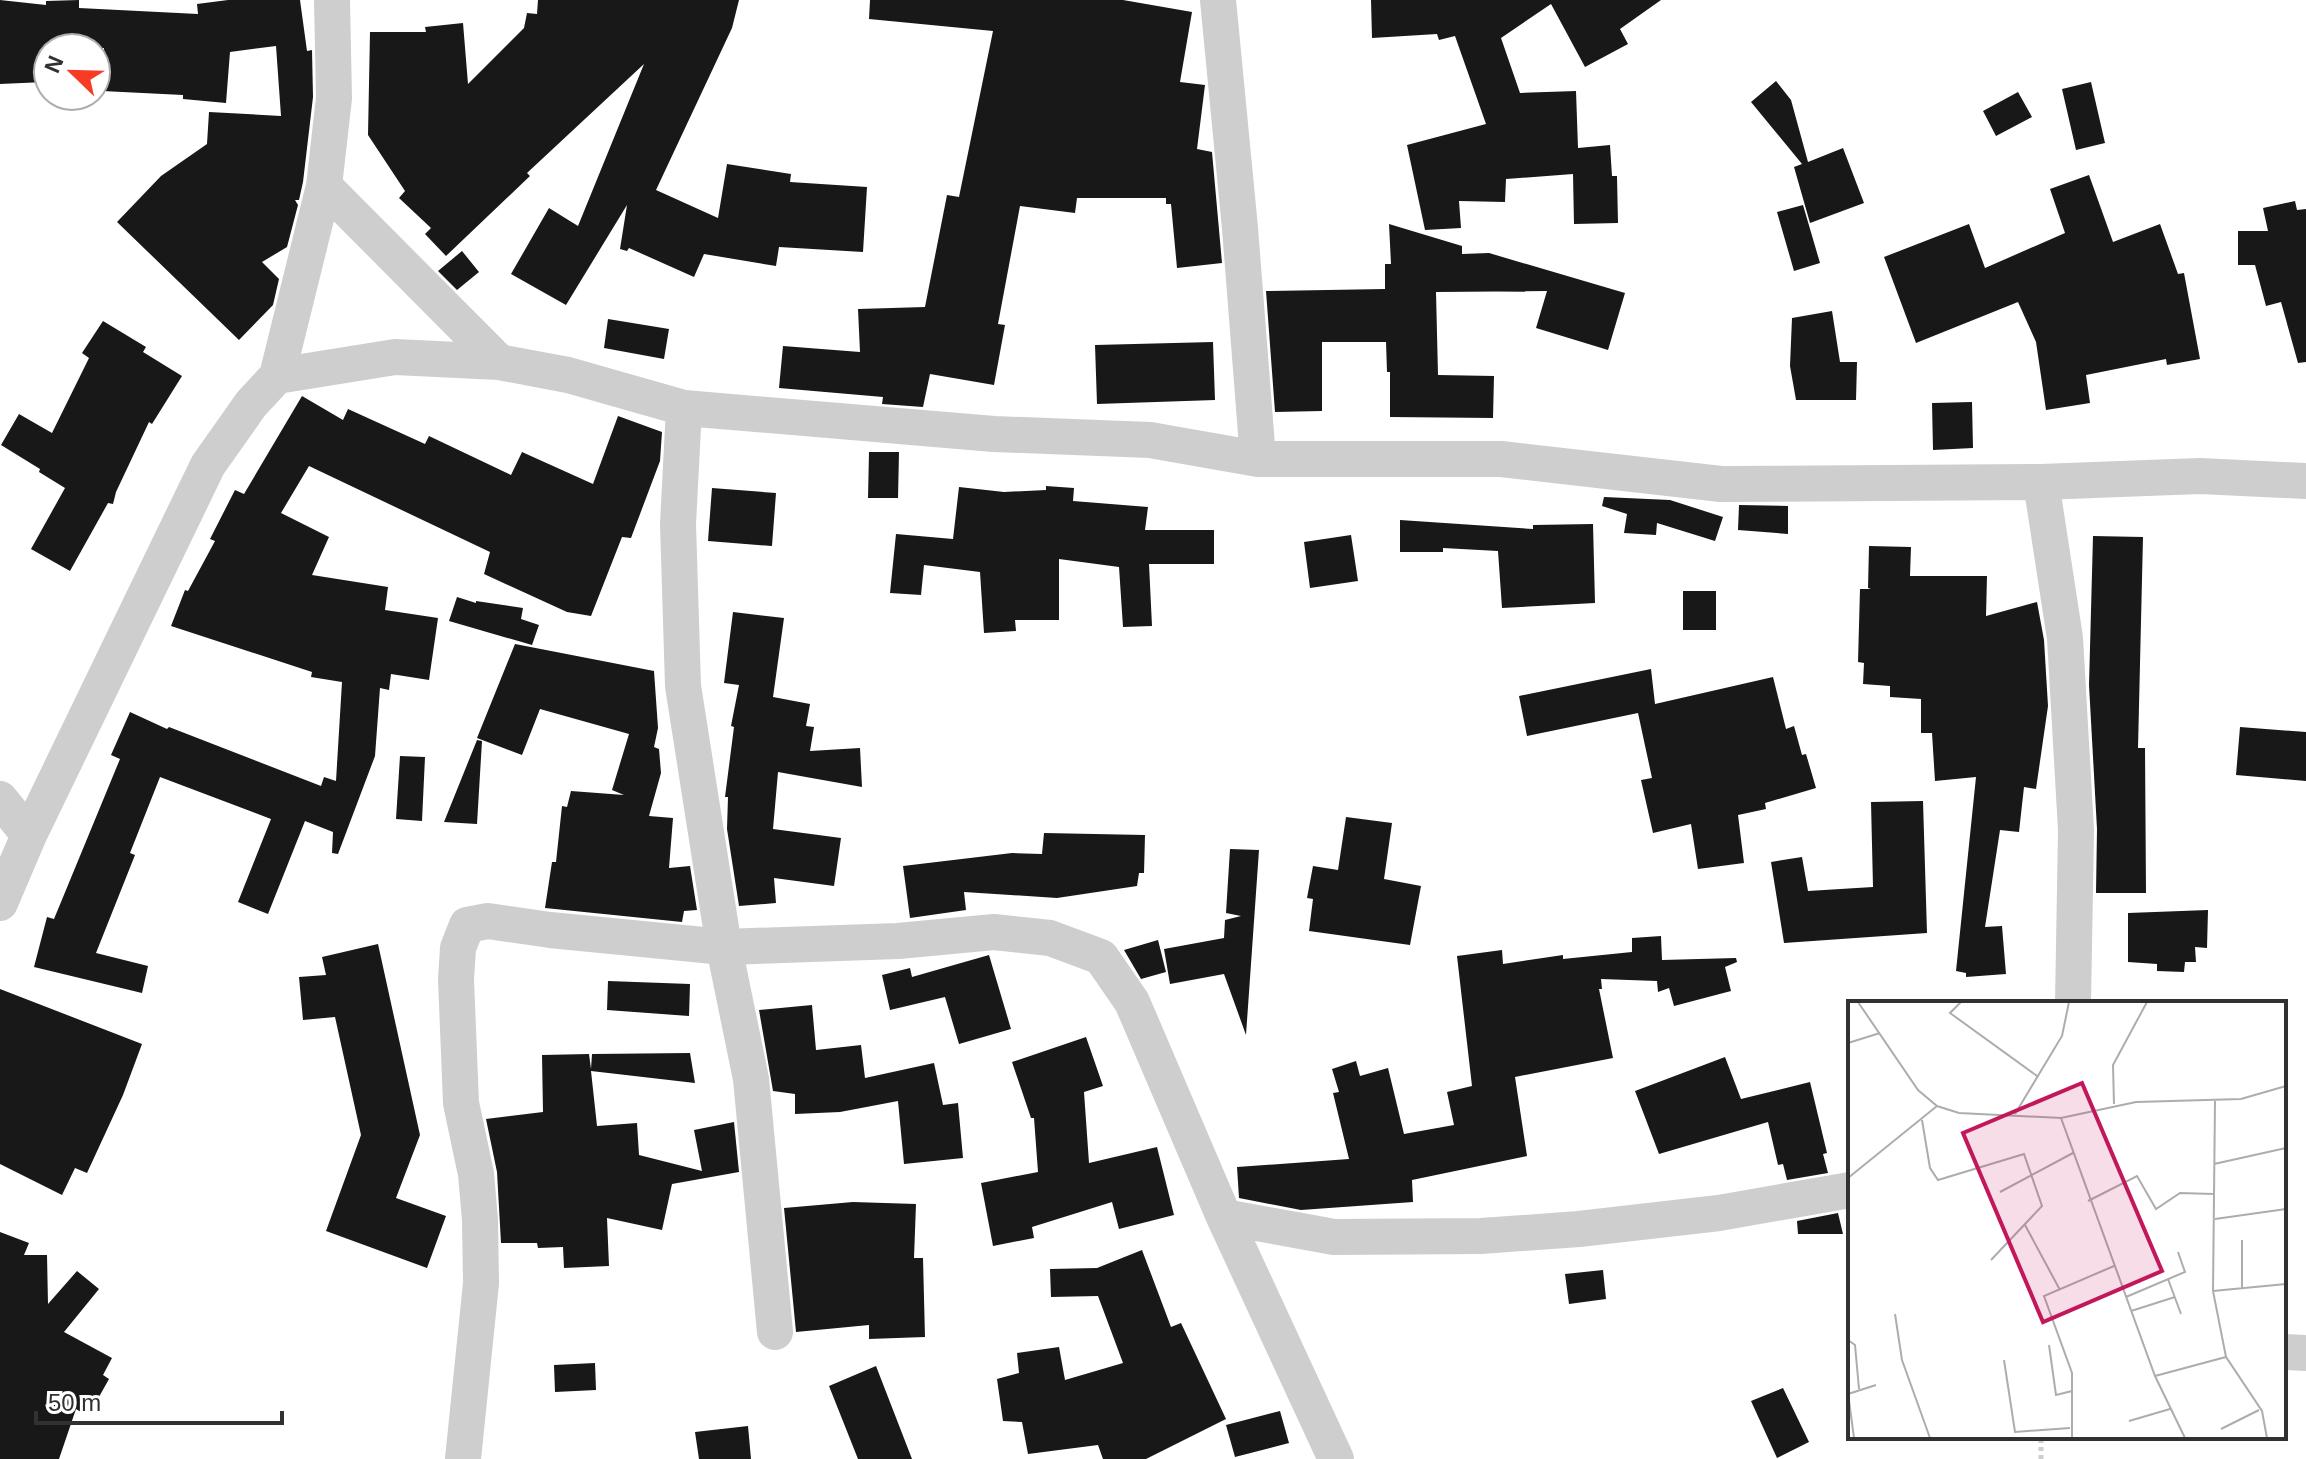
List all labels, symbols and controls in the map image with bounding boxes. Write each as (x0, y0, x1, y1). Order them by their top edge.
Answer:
north arrow (32, 32, 112, 112)
text: N (39, 52, 69, 77)
inset map (1848, 1001, 2286, 1439)
scale bar (36, 1375, 282, 1425)
text: 50 m (48, 1389, 101, 1416)

